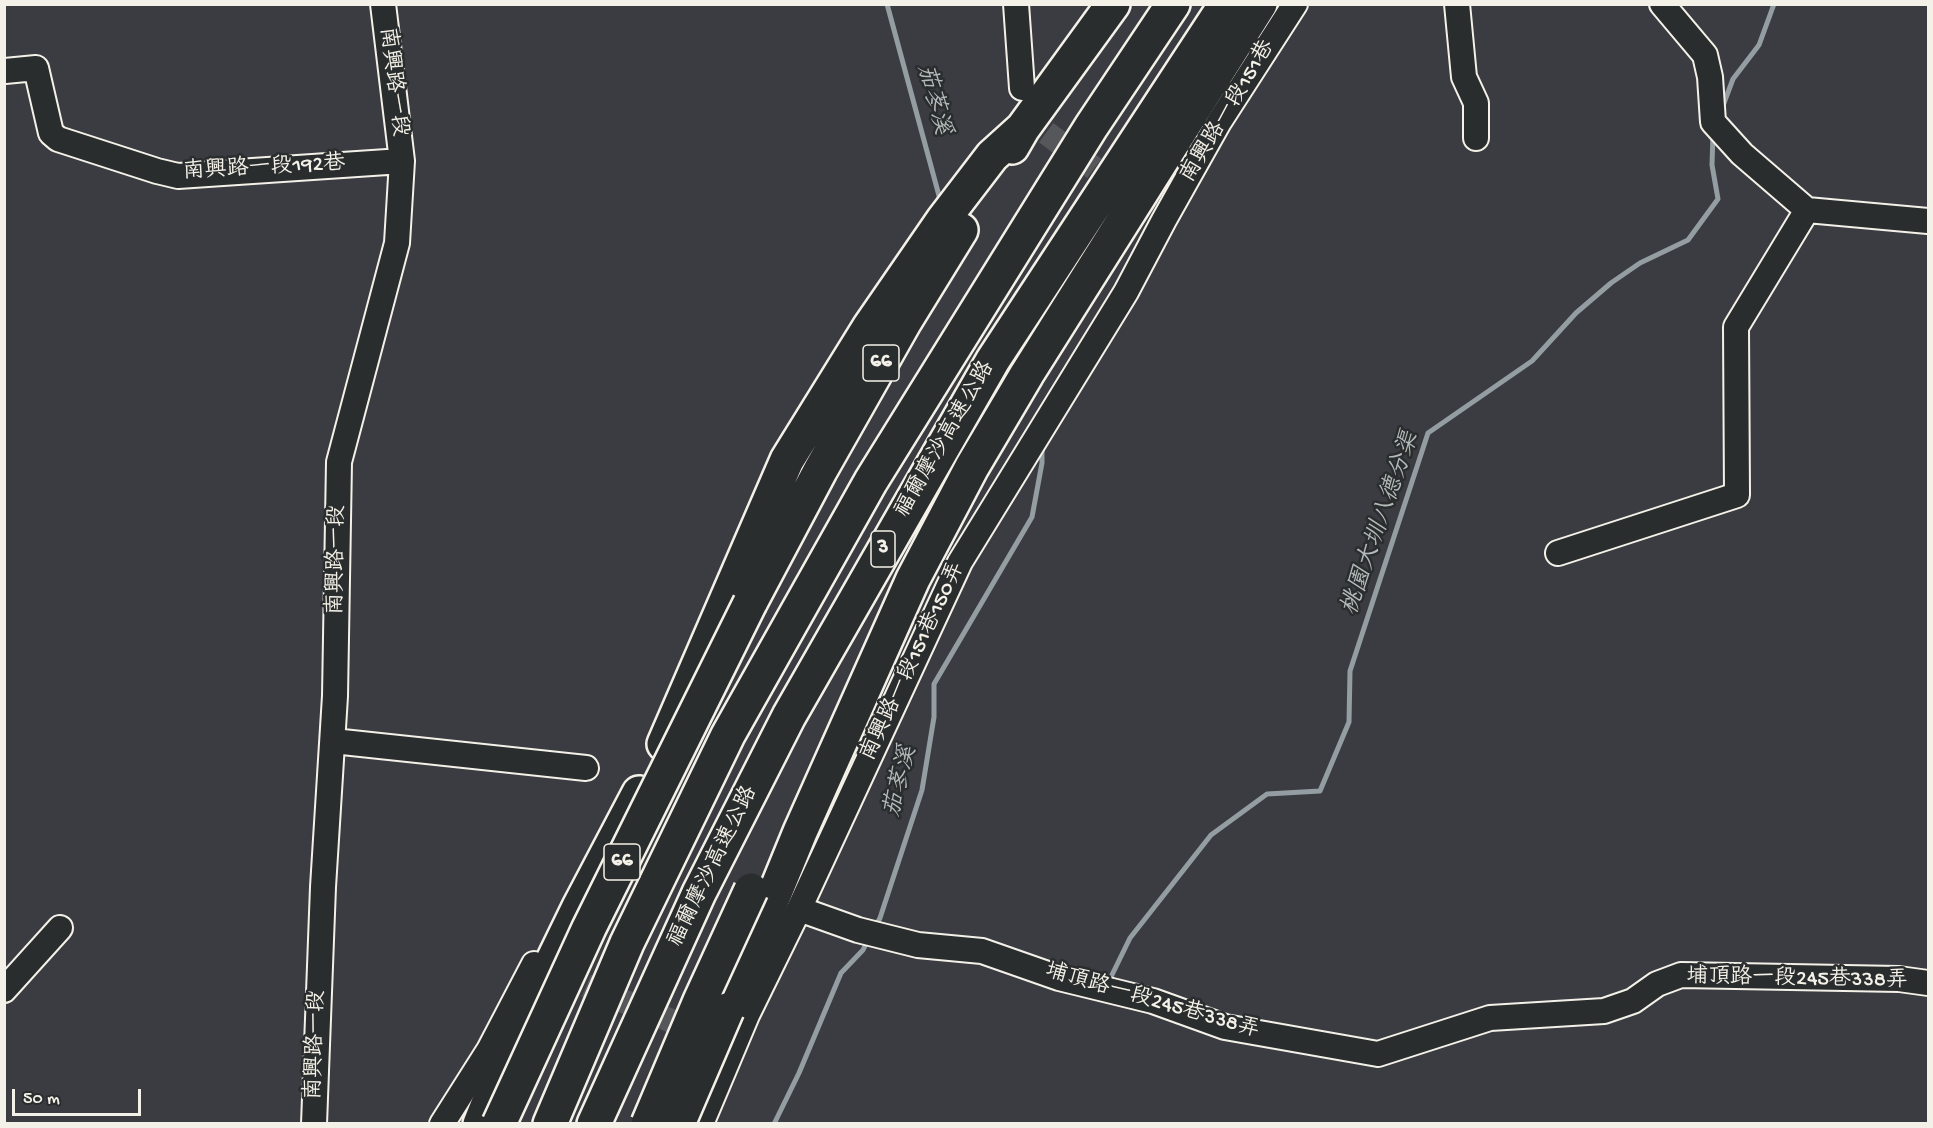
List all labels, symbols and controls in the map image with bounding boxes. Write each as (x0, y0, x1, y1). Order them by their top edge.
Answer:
street label: 南興路一段 (372, 26, 412, 138)
street label: 南興路一段151巷 (1176, 36, 1282, 188)
water label: 茄苳溪 (909, 61, 955, 139)
street label: 南興路一段192巷 (182, 152, 346, 186)
road number: 66 (863, 345, 899, 381)
street label: 福爾摩沙高速公路 (891, 357, 1001, 523)
water label: 桃園大圳八德分渠 (1337, 429, 1427, 619)
street label: 南興路一段 (324, 505, 352, 615)
road number: 3 (871, 531, 895, 567)
street label: 南興路一段151巷150弄 (856, 558, 972, 766)
water label: 茄苳溪 (879, 744, 925, 820)
street label: 福爾摩沙高速公路 (664, 782, 764, 952)
road number: 66 (604, 844, 640, 880)
street label: 埔頂路一段245巷338弄 (1042, 959, 1262, 1045)
street label: 埔頂路一段245巷338弄 (1686, 965, 1908, 995)
street label: 南興路一段 (302, 990, 332, 1100)
scale bar (15, 1077, 144, 1115)
text: 50 m (23, 1089, 60, 1110)

